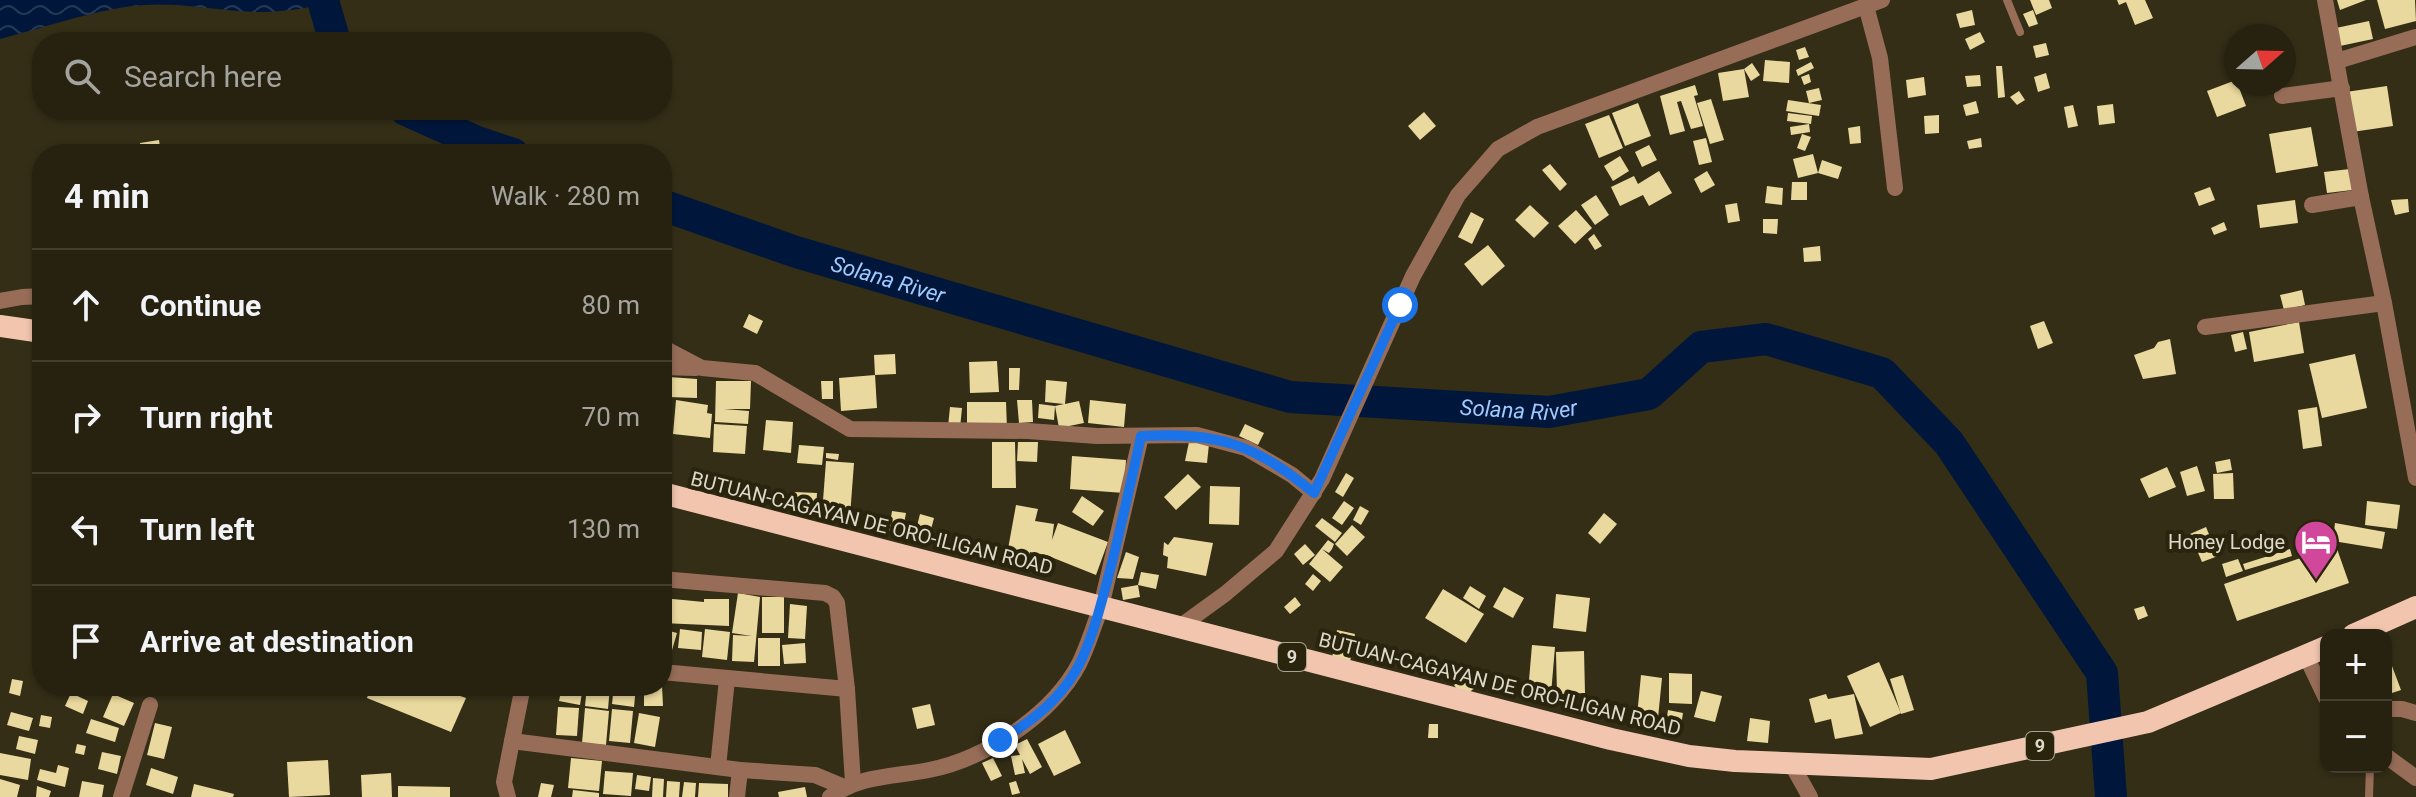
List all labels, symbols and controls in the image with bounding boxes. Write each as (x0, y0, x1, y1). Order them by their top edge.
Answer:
north arrow (2224, 24, 2296, 96)
search box (32, 32, 672, 120)
icon: search (60, 54, 104, 98)
text: Search here (124, 59, 282, 94)
text: 4 min (64, 176, 149, 216)
text: Walk · 280 m (491, 181, 640, 211)
water label: Solana River (828, 251, 949, 308)
icon: ahead (64, 283, 108, 327)
route start (1382, 287, 1418, 323)
text: Continue (140, 288, 261, 323)
text: 80 m (582, 290, 640, 320)
icon: right (64, 395, 108, 439)
water label: Solana River (1459, 395, 1580, 425)
text: Turn right (140, 400, 273, 435)
text: 70 m (582, 402, 640, 432)
street label: BUTUAN-CAGAYAN DE ORO-ILIGAN ROAD (688, 466, 1056, 580)
icon: left (64, 507, 108, 551)
text: Turn left (140, 512, 255, 547)
text: 130 m (567, 514, 640, 544)
hotel icon: Honey Lodge (2292, 518, 2340, 581)
place label: Honey Lodge (2168, 530, 2285, 554)
icon: arrive (64, 619, 108, 663)
text: Arrive at destination (140, 624, 414, 659)
street label: BUTUAN-CAGAYAN DE ORO-ILIGAN ROAD (1316, 627, 1684, 741)
map controls (2320, 629, 2392, 773)
button: + (2320, 629, 2392, 701)
road number: 9 (1278, 643, 1306, 671)
button: − (2320, 701, 2392, 773)
route end (982, 722, 1018, 758)
road number: 9 (2026, 732, 2054, 760)

